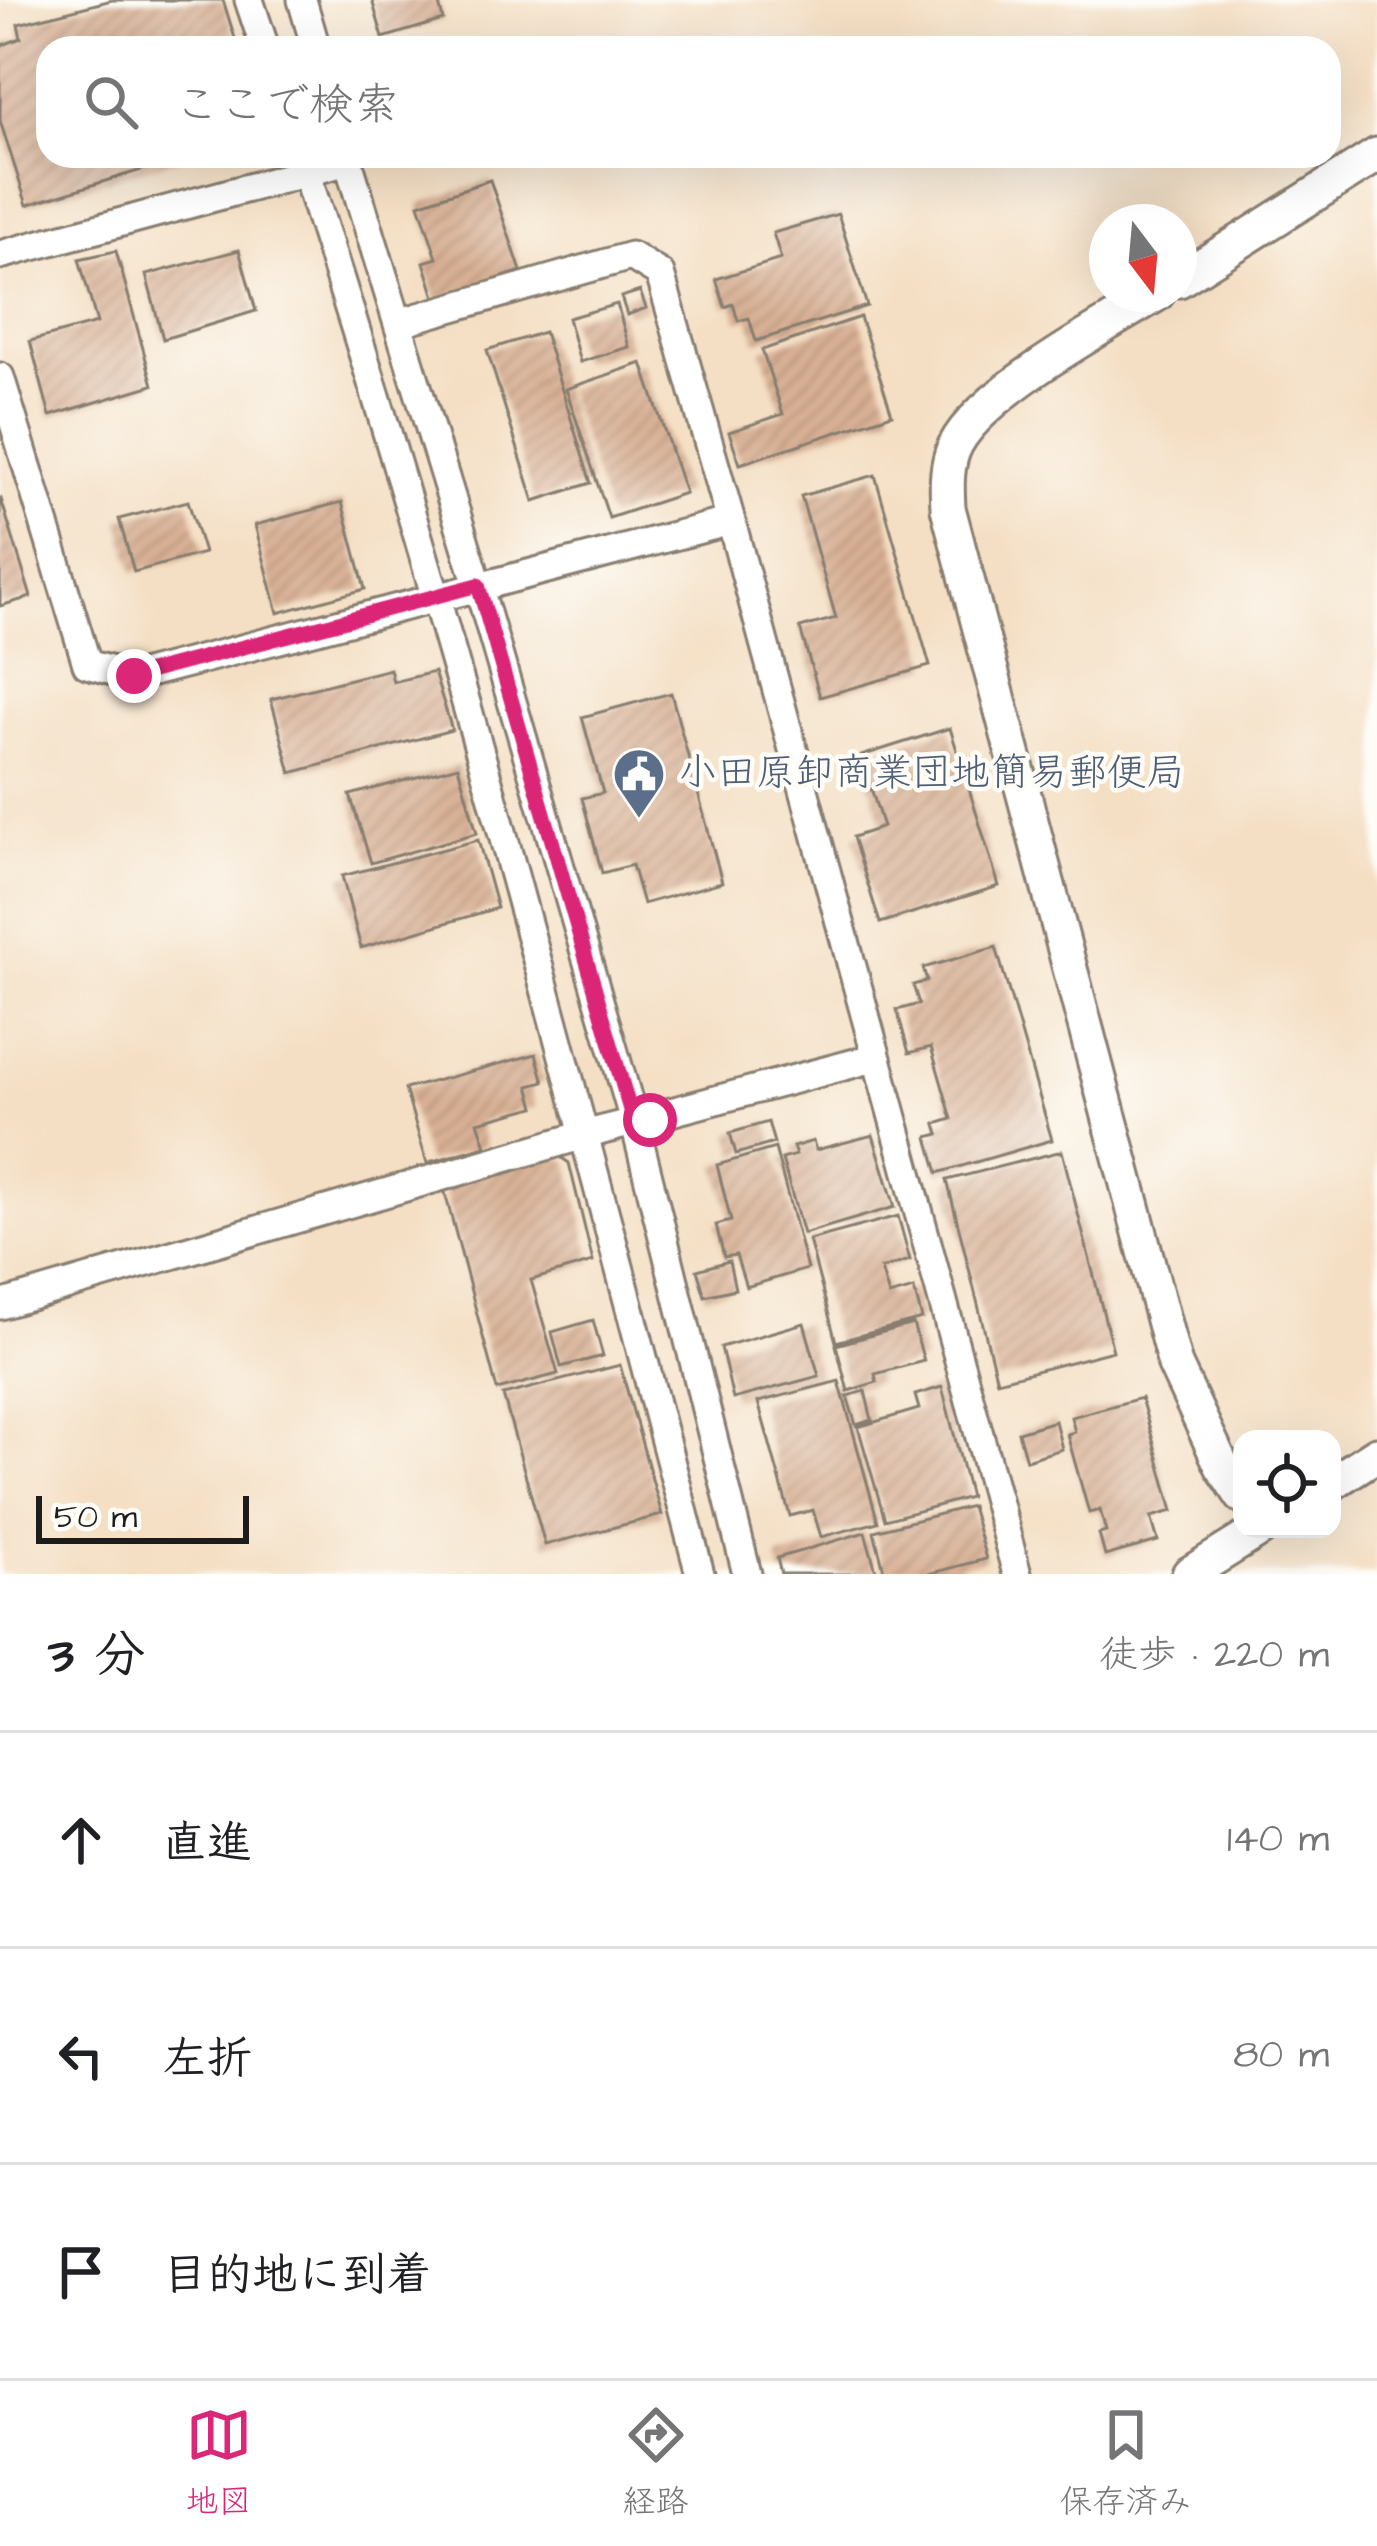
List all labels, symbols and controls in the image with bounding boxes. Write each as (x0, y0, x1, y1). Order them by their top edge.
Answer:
search box (36, 36, 1341, 168)
icon: search (78, 69, 144, 135)
text: ここで検索 (174, 75, 399, 137)
north arrow (1089, 204, 1197, 312)
route end (107, 649, 161, 703)
public building icon: 小田原卸商業団地簡易郵便局 (611, 746, 667, 820)
place label: 小田原卸商業団地簡易郵便局 (678, 747, 1185, 801)
route start (623, 1093, 677, 1147)
map controls (1233, 1430, 1341, 1538)
button: locate (1233, 1430, 1341, 1538)
scale bar (36, 1490, 249, 1543)
text: 50 m (54, 1494, 137, 1540)
text: 3 分 (48, 1621, 145, 1692)
text: 徒歩 · 220 m (1099, 1629, 1329, 1683)
icon: ahead (48, 1807, 114, 1873)
text: 直進 (162, 1813, 252, 1875)
text: 140 m (1227, 1813, 1329, 1867)
icon: left (48, 2023, 114, 2089)
text: 左折 (162, 2029, 252, 2091)
text: 80 m (1233, 2029, 1329, 2083)
icon: arrive (48, 2239, 114, 2305)
text: 目的地に到着 (162, 2245, 432, 2307)
tab: 地図 (186, 2402, 252, 2525)
tab: 経路 (623, 2402, 689, 2525)
tab: 保存済み (1060, 2402, 1192, 2525)

